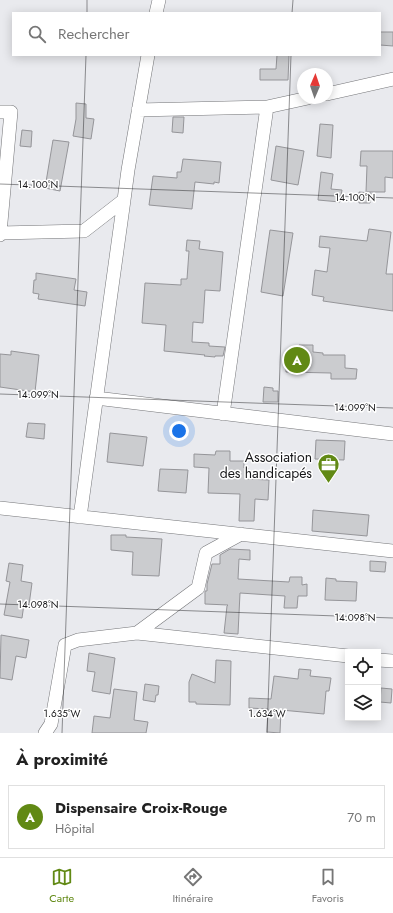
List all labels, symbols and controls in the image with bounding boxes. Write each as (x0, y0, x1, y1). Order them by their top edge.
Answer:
search box (12, 12, 381, 56)
icon: search (26, 23, 48, 45)
text: Rechercher (58, 23, 130, 45)
north arrow (297, 68, 333, 104)
text: 14.100°N (18, 177, 58, 192)
text: 14.100°N (335, 190, 375, 205)
pin: A (284, 345, 310, 375)
text: 14.099°N (17, 387, 59, 402)
text: 14.099°N (334, 400, 376, 415)
your location (169, 421, 189, 441)
place label: Association des handicapés (220, 447, 312, 483)
office icon: Association des handicapés (315, 452, 341, 485)
text: 14.098°N (17, 597, 59, 612)
text: 14.098°N (334, 610, 376, 625)
map controls (345, 649, 381, 721)
button: locate (345, 649, 381, 685)
button: layers (345, 685, 381, 721)
text: 1.635°W (43, 706, 81, 721)
text: 1.634°W (248, 706, 286, 721)
text: À proximité (16, 747, 108, 771)
text: Dispensaire Croix-Rouge (55, 797, 227, 819)
text: A (25, 808, 35, 827)
text: 70 m (347, 808, 376, 827)
text: Hôpital (55, 819, 95, 838)
tab: Carte (49, 866, 74, 906)
tab: Itinéraire (172, 866, 213, 906)
tab: Favoris (312, 866, 344, 906)

